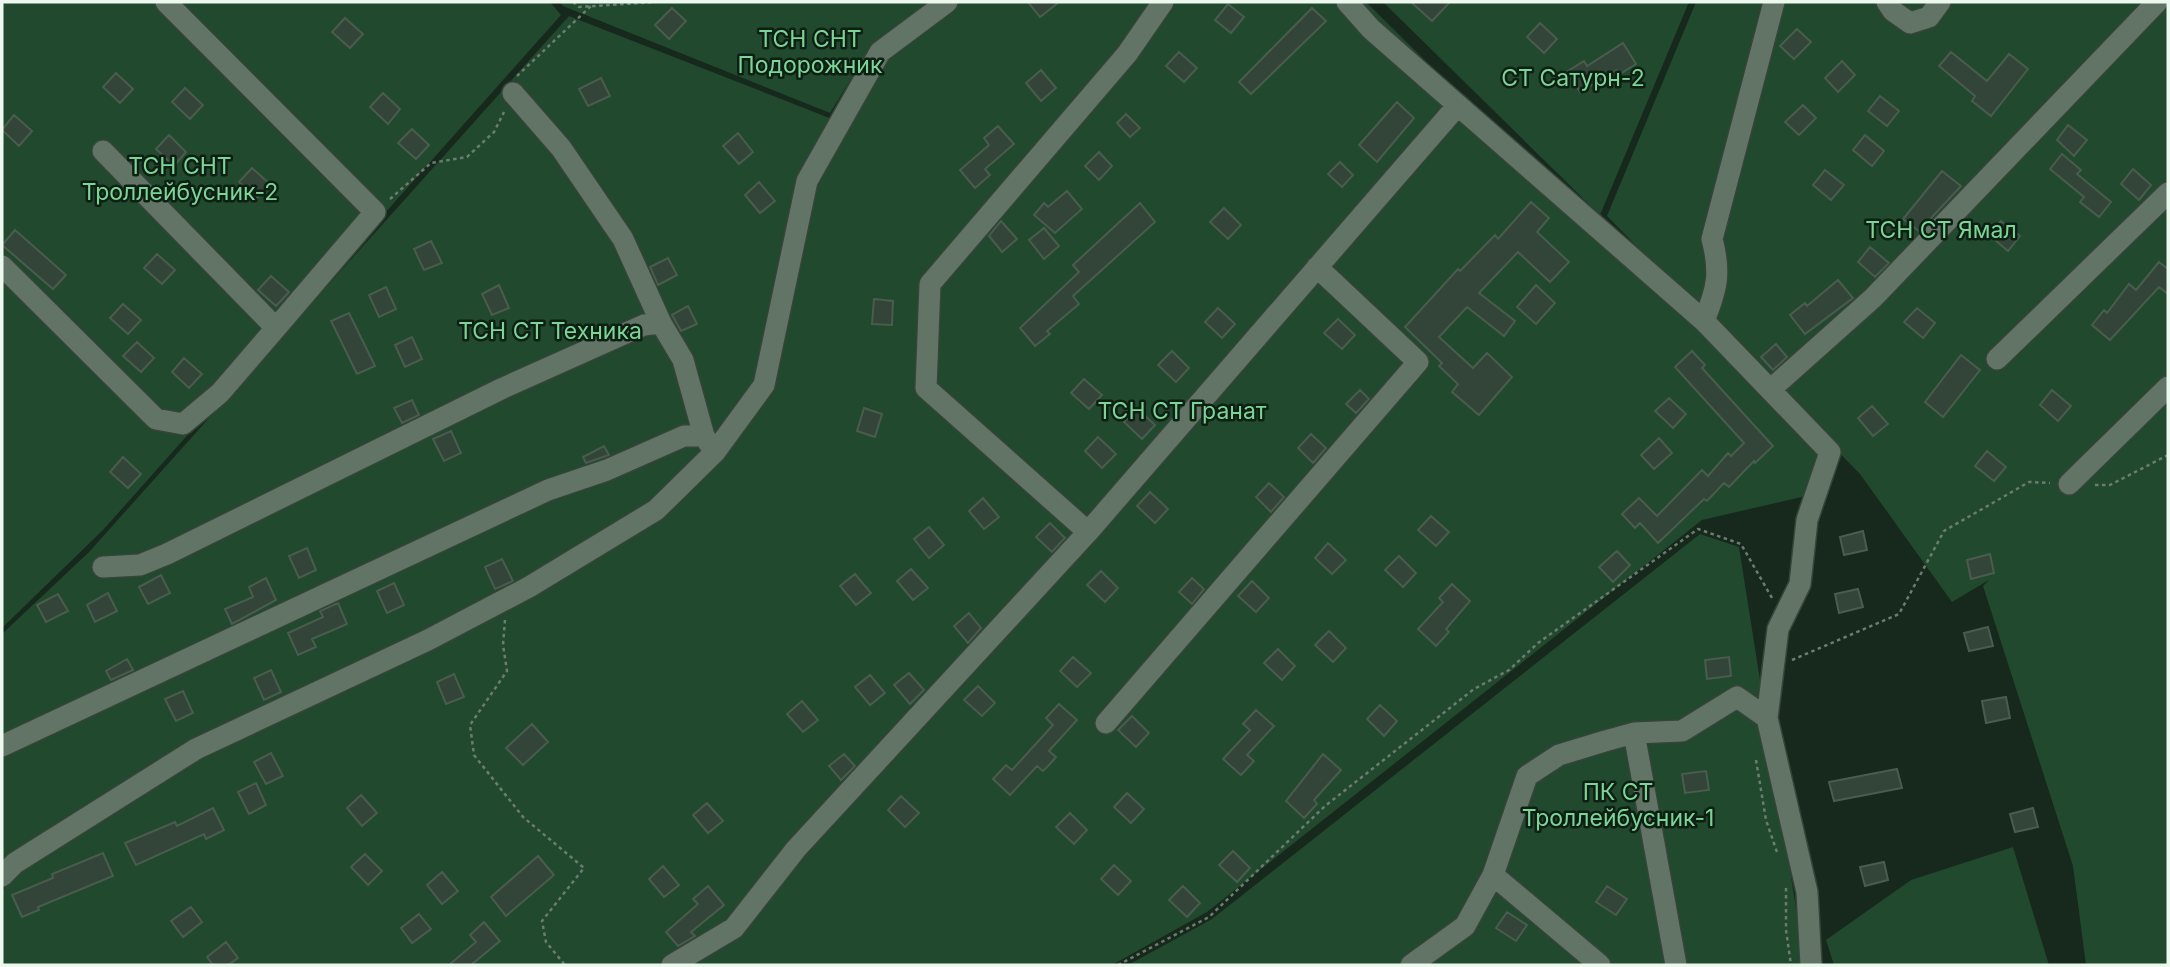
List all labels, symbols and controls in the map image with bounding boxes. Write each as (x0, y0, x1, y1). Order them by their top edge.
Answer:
park label: ТСН СНТ Подорожник (738, 25, 883, 79)
park label: СТ Сатурн-2 (1501, 64, 1645, 92)
park label: ТСН СНТ Троллейбусник-2 (82, 152, 278, 206)
park label: ТСН СТ Ямал (1865, 216, 2017, 244)
park label: ТСН СТ Техника (458, 317, 642, 345)
park label: ТСН СТ Гранат (1097, 397, 1267, 425)
park label: ПК СТ Троллейбусник-1 (1522, 778, 1714, 832)

